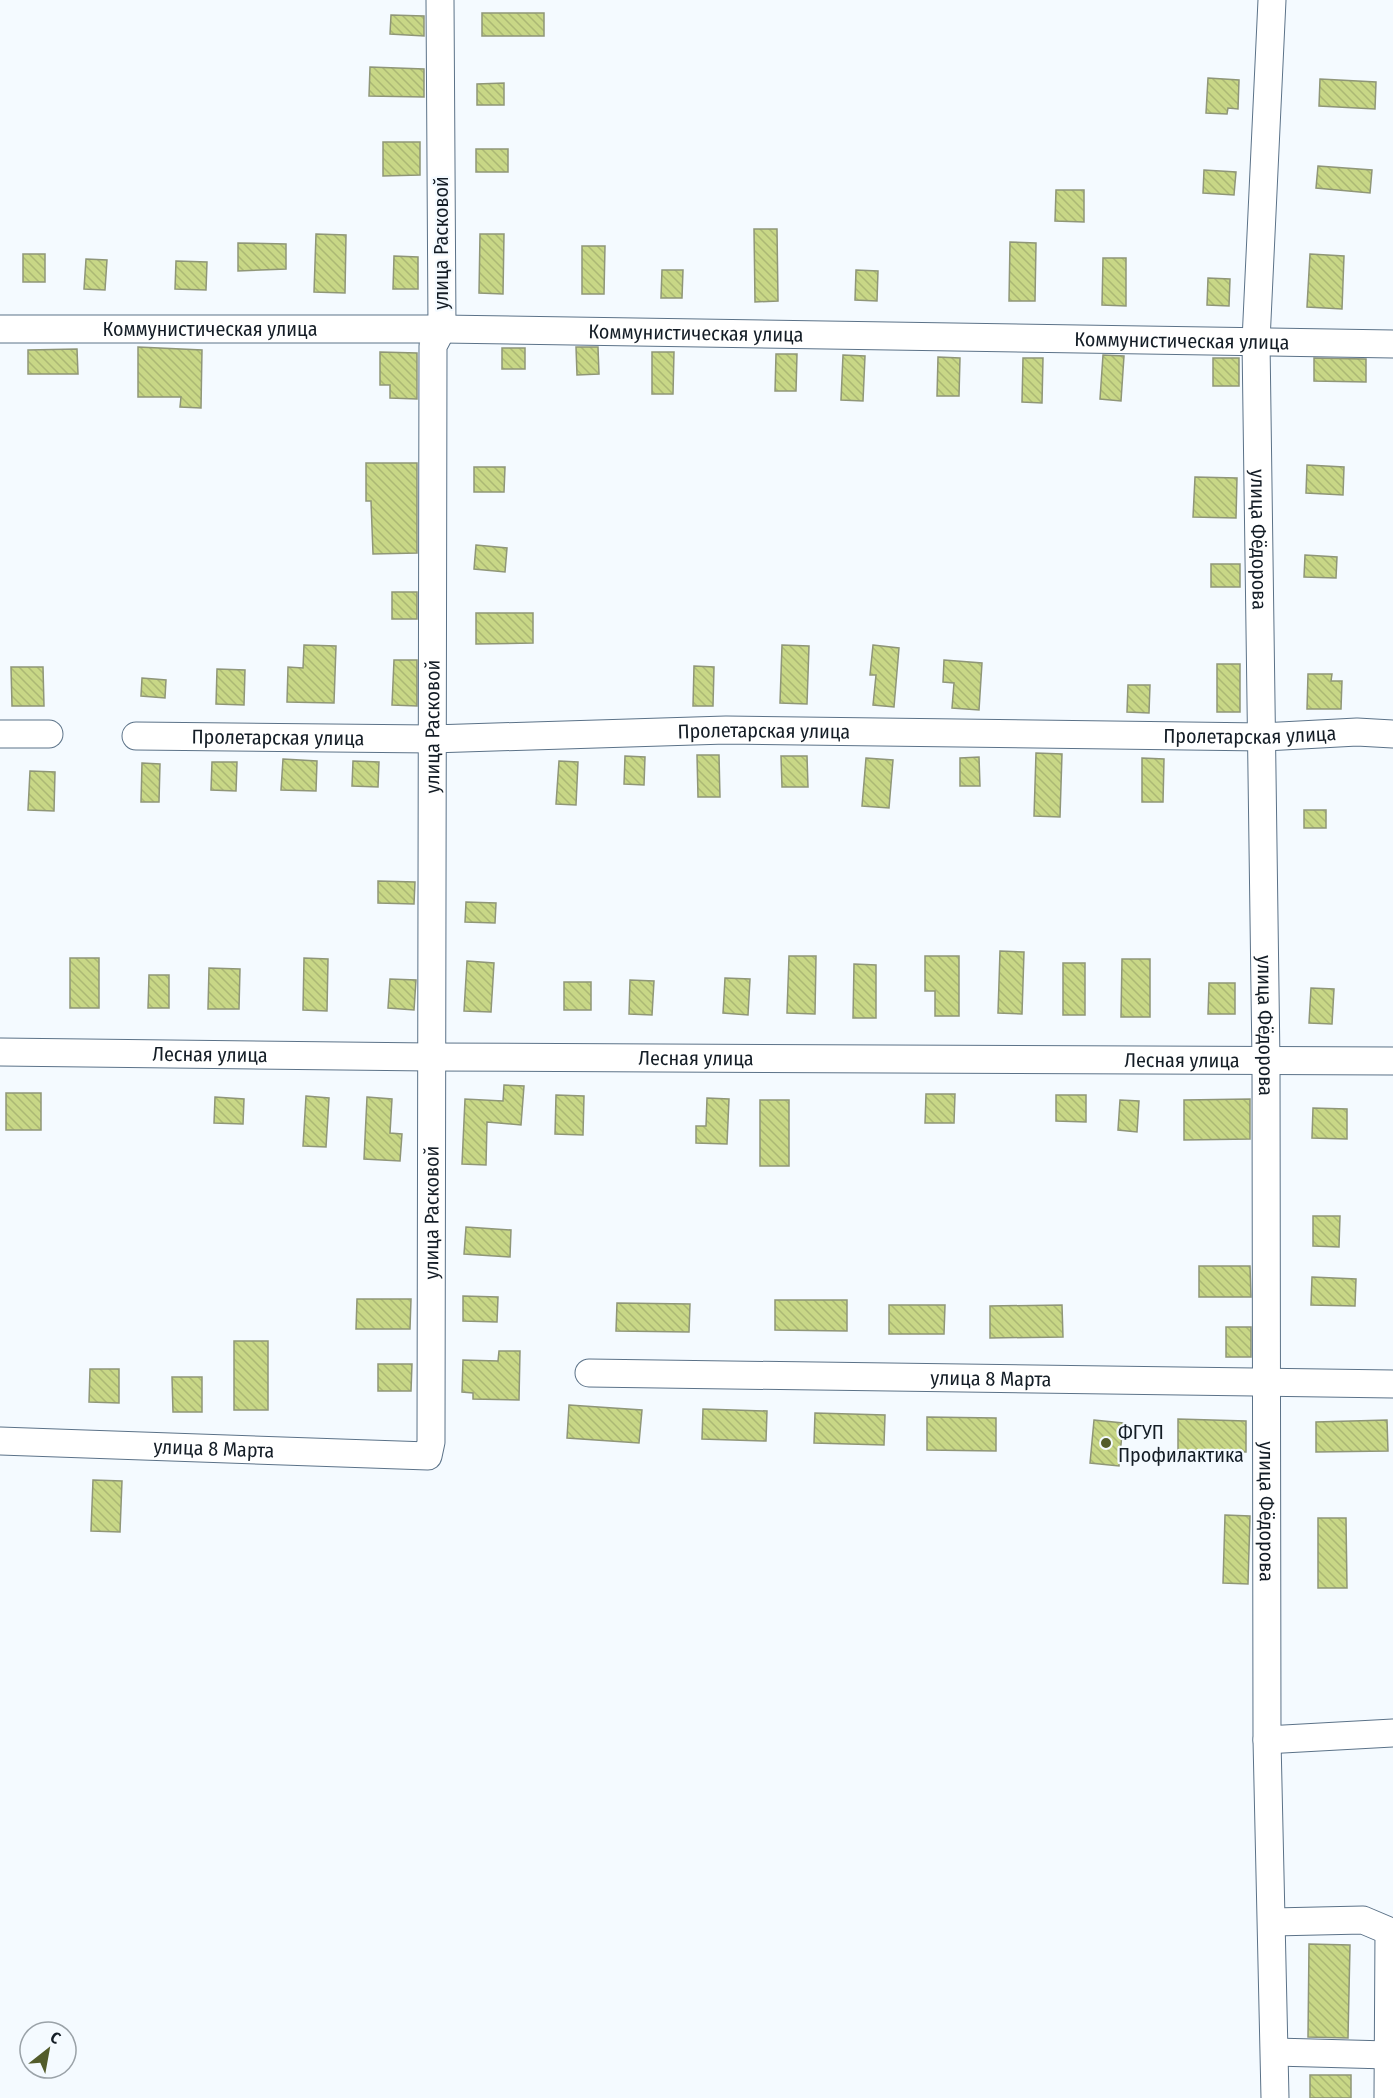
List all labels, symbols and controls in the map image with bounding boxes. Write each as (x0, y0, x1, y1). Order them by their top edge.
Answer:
street label: улица Расковой (429, 176, 453, 310)
street label: Коммунистическая улица (103, 317, 318, 341)
street label: Коммунистическая улица (588, 319, 804, 347)
street label: Коммунистическая улица (1074, 327, 1290, 354)
street label: улица Фёдорова (1246, 469, 1272, 610)
street label: улица Расковой (420, 660, 444, 793)
street label: Пролетарская улица (677, 718, 850, 744)
street label: Пролетарская улица (1163, 721, 1337, 749)
street label: Пролетарская улица (191, 725, 365, 750)
street label: улица Фёдорова (1253, 955, 1278, 1096)
street label: Лесная улица (152, 1042, 268, 1067)
street label: Лесная улица (638, 1046, 754, 1070)
street label: Лесная улица (1124, 1048, 1240, 1072)
street label: улица Расковой (419, 1146, 444, 1279)
street label: улица 8 Марта (930, 1366, 1052, 1391)
place label: ФГУП Профилактика (1118, 1420, 1244, 1467)
street label: улица 8 Марта (153, 1434, 275, 1463)
marker: ФГУП Профилактика (1099, 1436, 1113, 1450)
street label: улица Фёдорова (1255, 1441, 1279, 1582)
north arrow (18, 2020, 78, 2080)
text: С (47, 2027, 64, 2048)

